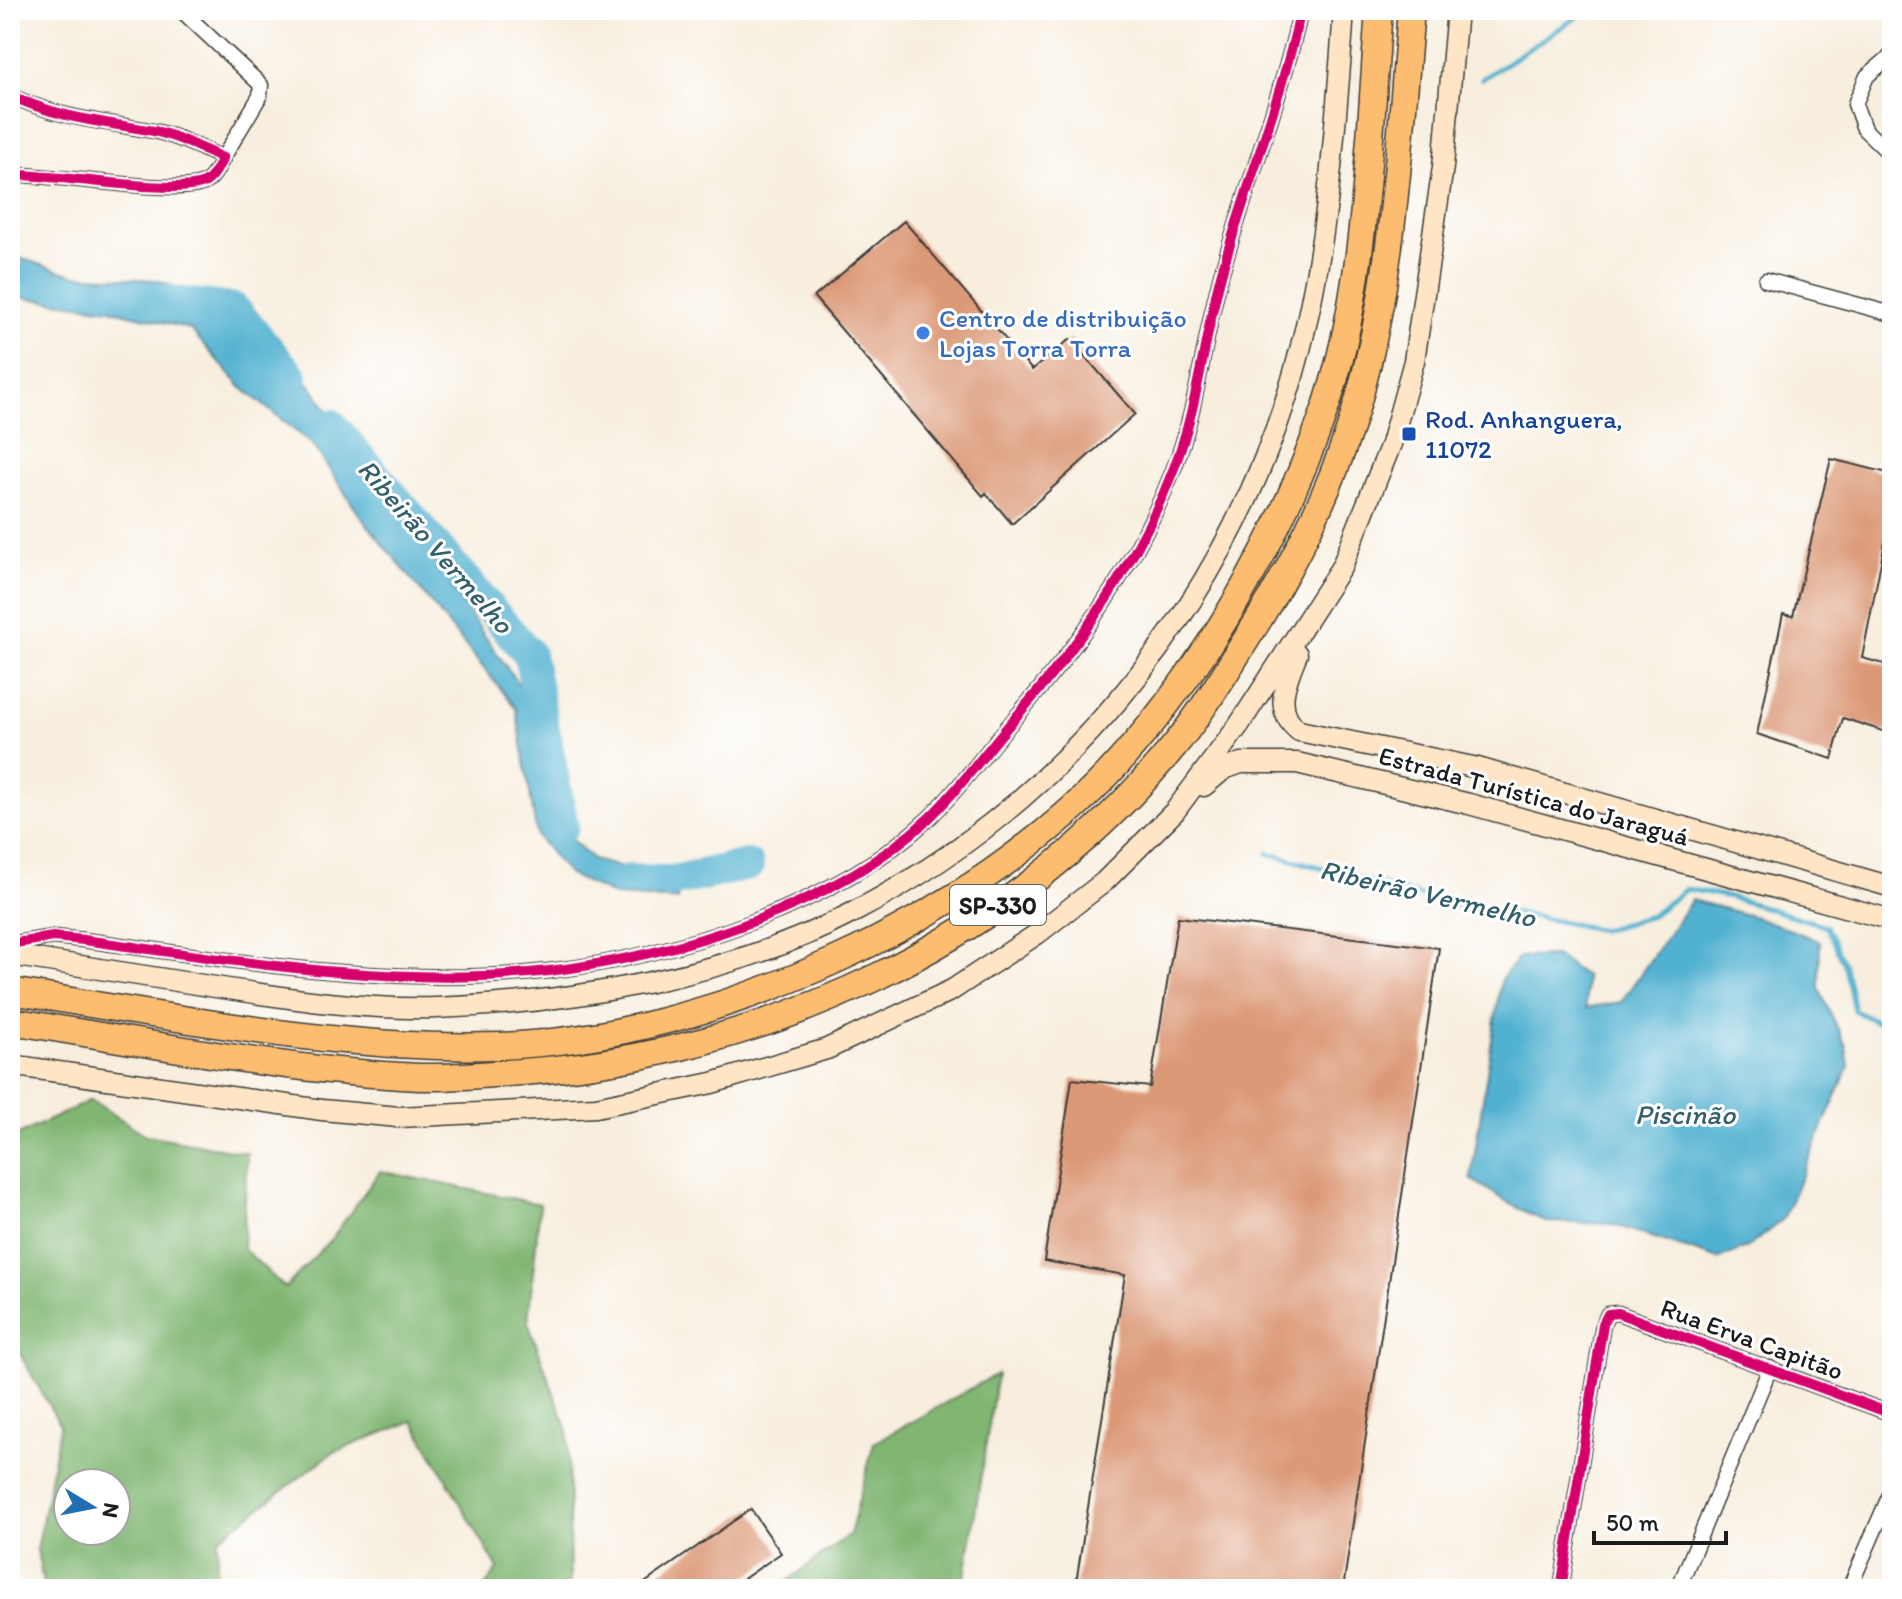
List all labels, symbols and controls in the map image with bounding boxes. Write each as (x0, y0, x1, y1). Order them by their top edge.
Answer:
place label: Centro de distribuição Lojas Torra Torra (939, 302, 1187, 364)
marker: Centro de distribuição Lojas Torra Torra (914, 324, 932, 342)
place label: Rod. Anhanguera, 11072 (1425, 403, 1623, 465)
marker: Rod. Anhanguera, 11072 (1400, 425, 1418, 443)
water label: Ribeirão Vermelho (351, 452, 521, 641)
street label: Estrada Turística do Jaraguá (1375, 739, 1693, 853)
water label: Ribeirão Vermelho (1317, 852, 1540, 934)
road number: SP-330 (950, 885, 1046, 925)
water label: Piscinão (1635, 1097, 1736, 1131)
street label: Rua Erva Capitão (1656, 1291, 1848, 1387)
north arrow (52, 1467, 132, 1547)
scale bar (1594, 1495, 1726, 1545)
text: N (97, 1501, 126, 1520)
text: 50 m (1606, 1508, 1659, 1537)

